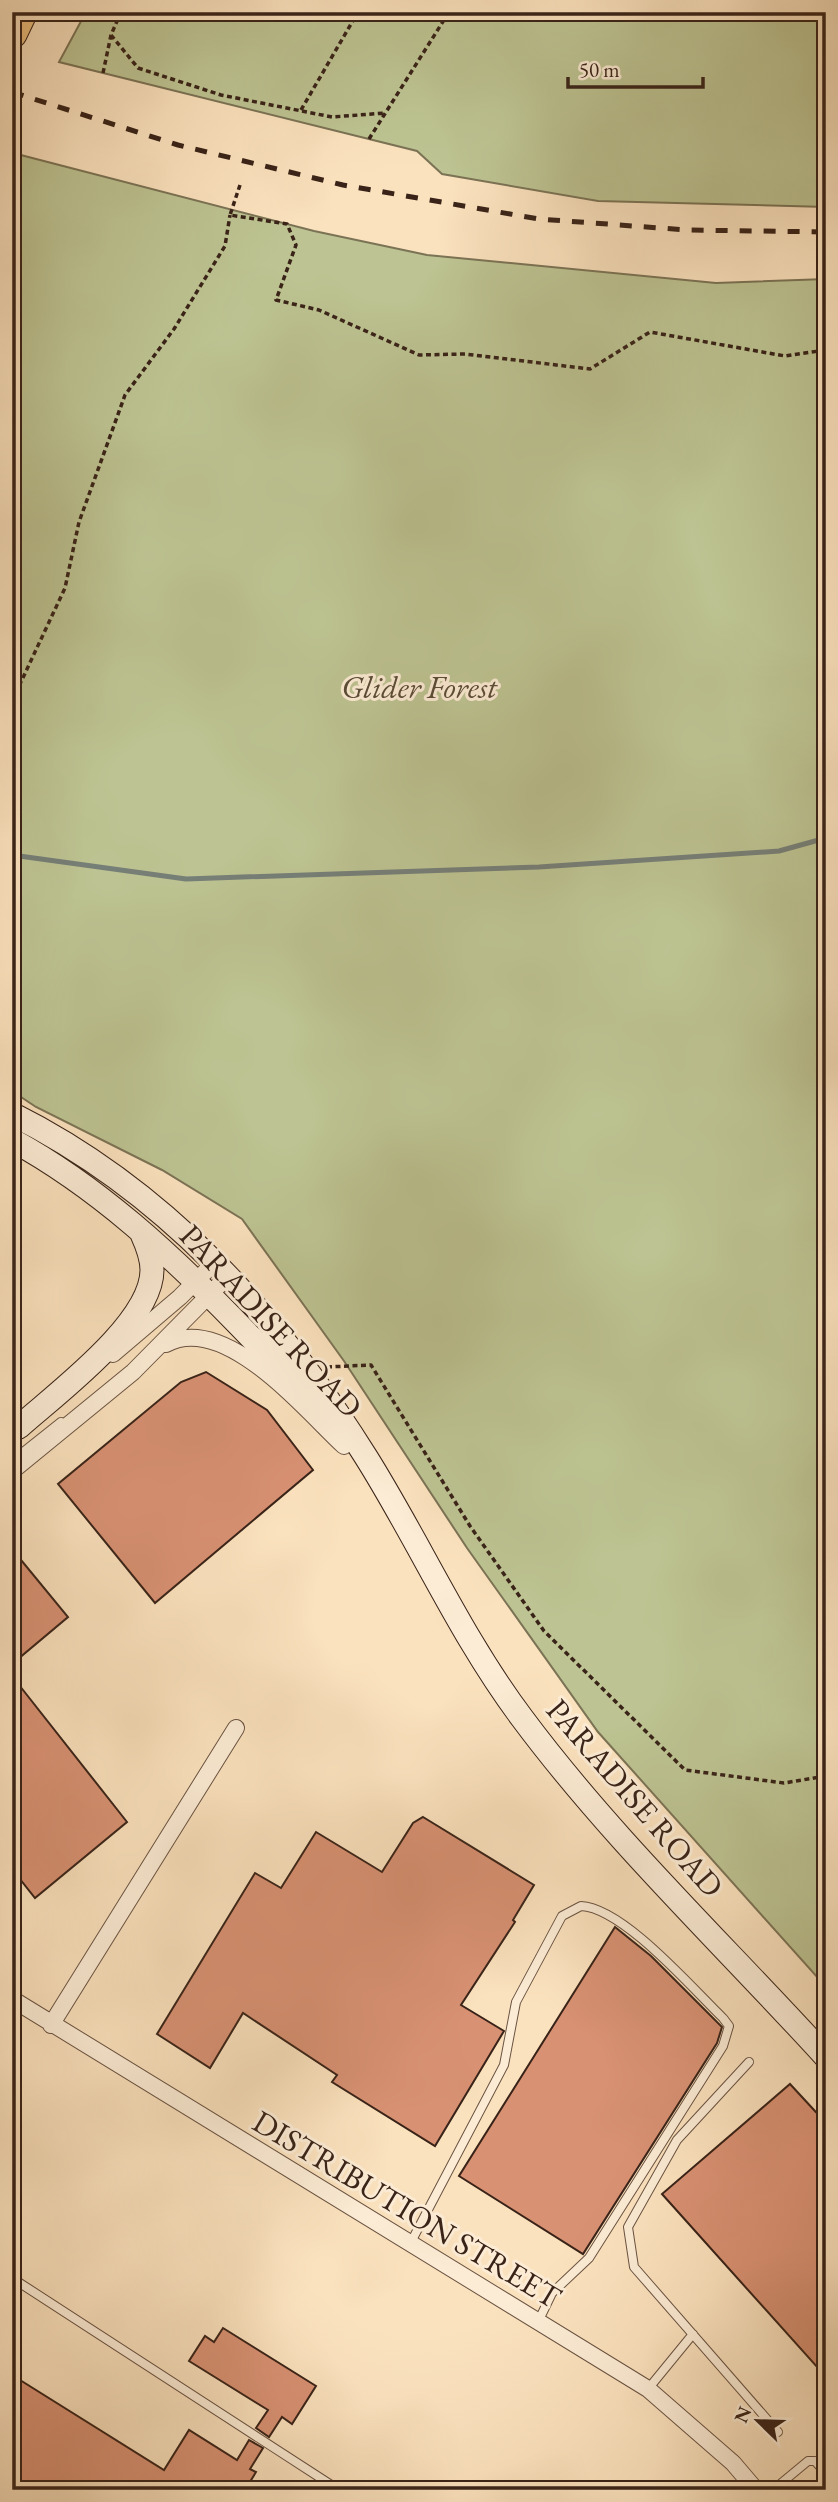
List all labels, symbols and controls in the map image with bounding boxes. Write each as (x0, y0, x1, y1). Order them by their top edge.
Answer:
scale bar (568, 46, 703, 90)
text: 50 m (579, 56, 620, 83)
park label: Glider Forest (341, 666, 498, 708)
street label: PARADISE ROAD (170, 1215, 372, 1427)
street label: PARADISE ROAD (537, 1690, 733, 1906)
street label: DISTRIBUTION STREET (245, 2100, 569, 2318)
north arrow (722, 2386, 792, 2456)
text: N (728, 2402, 758, 2427)

